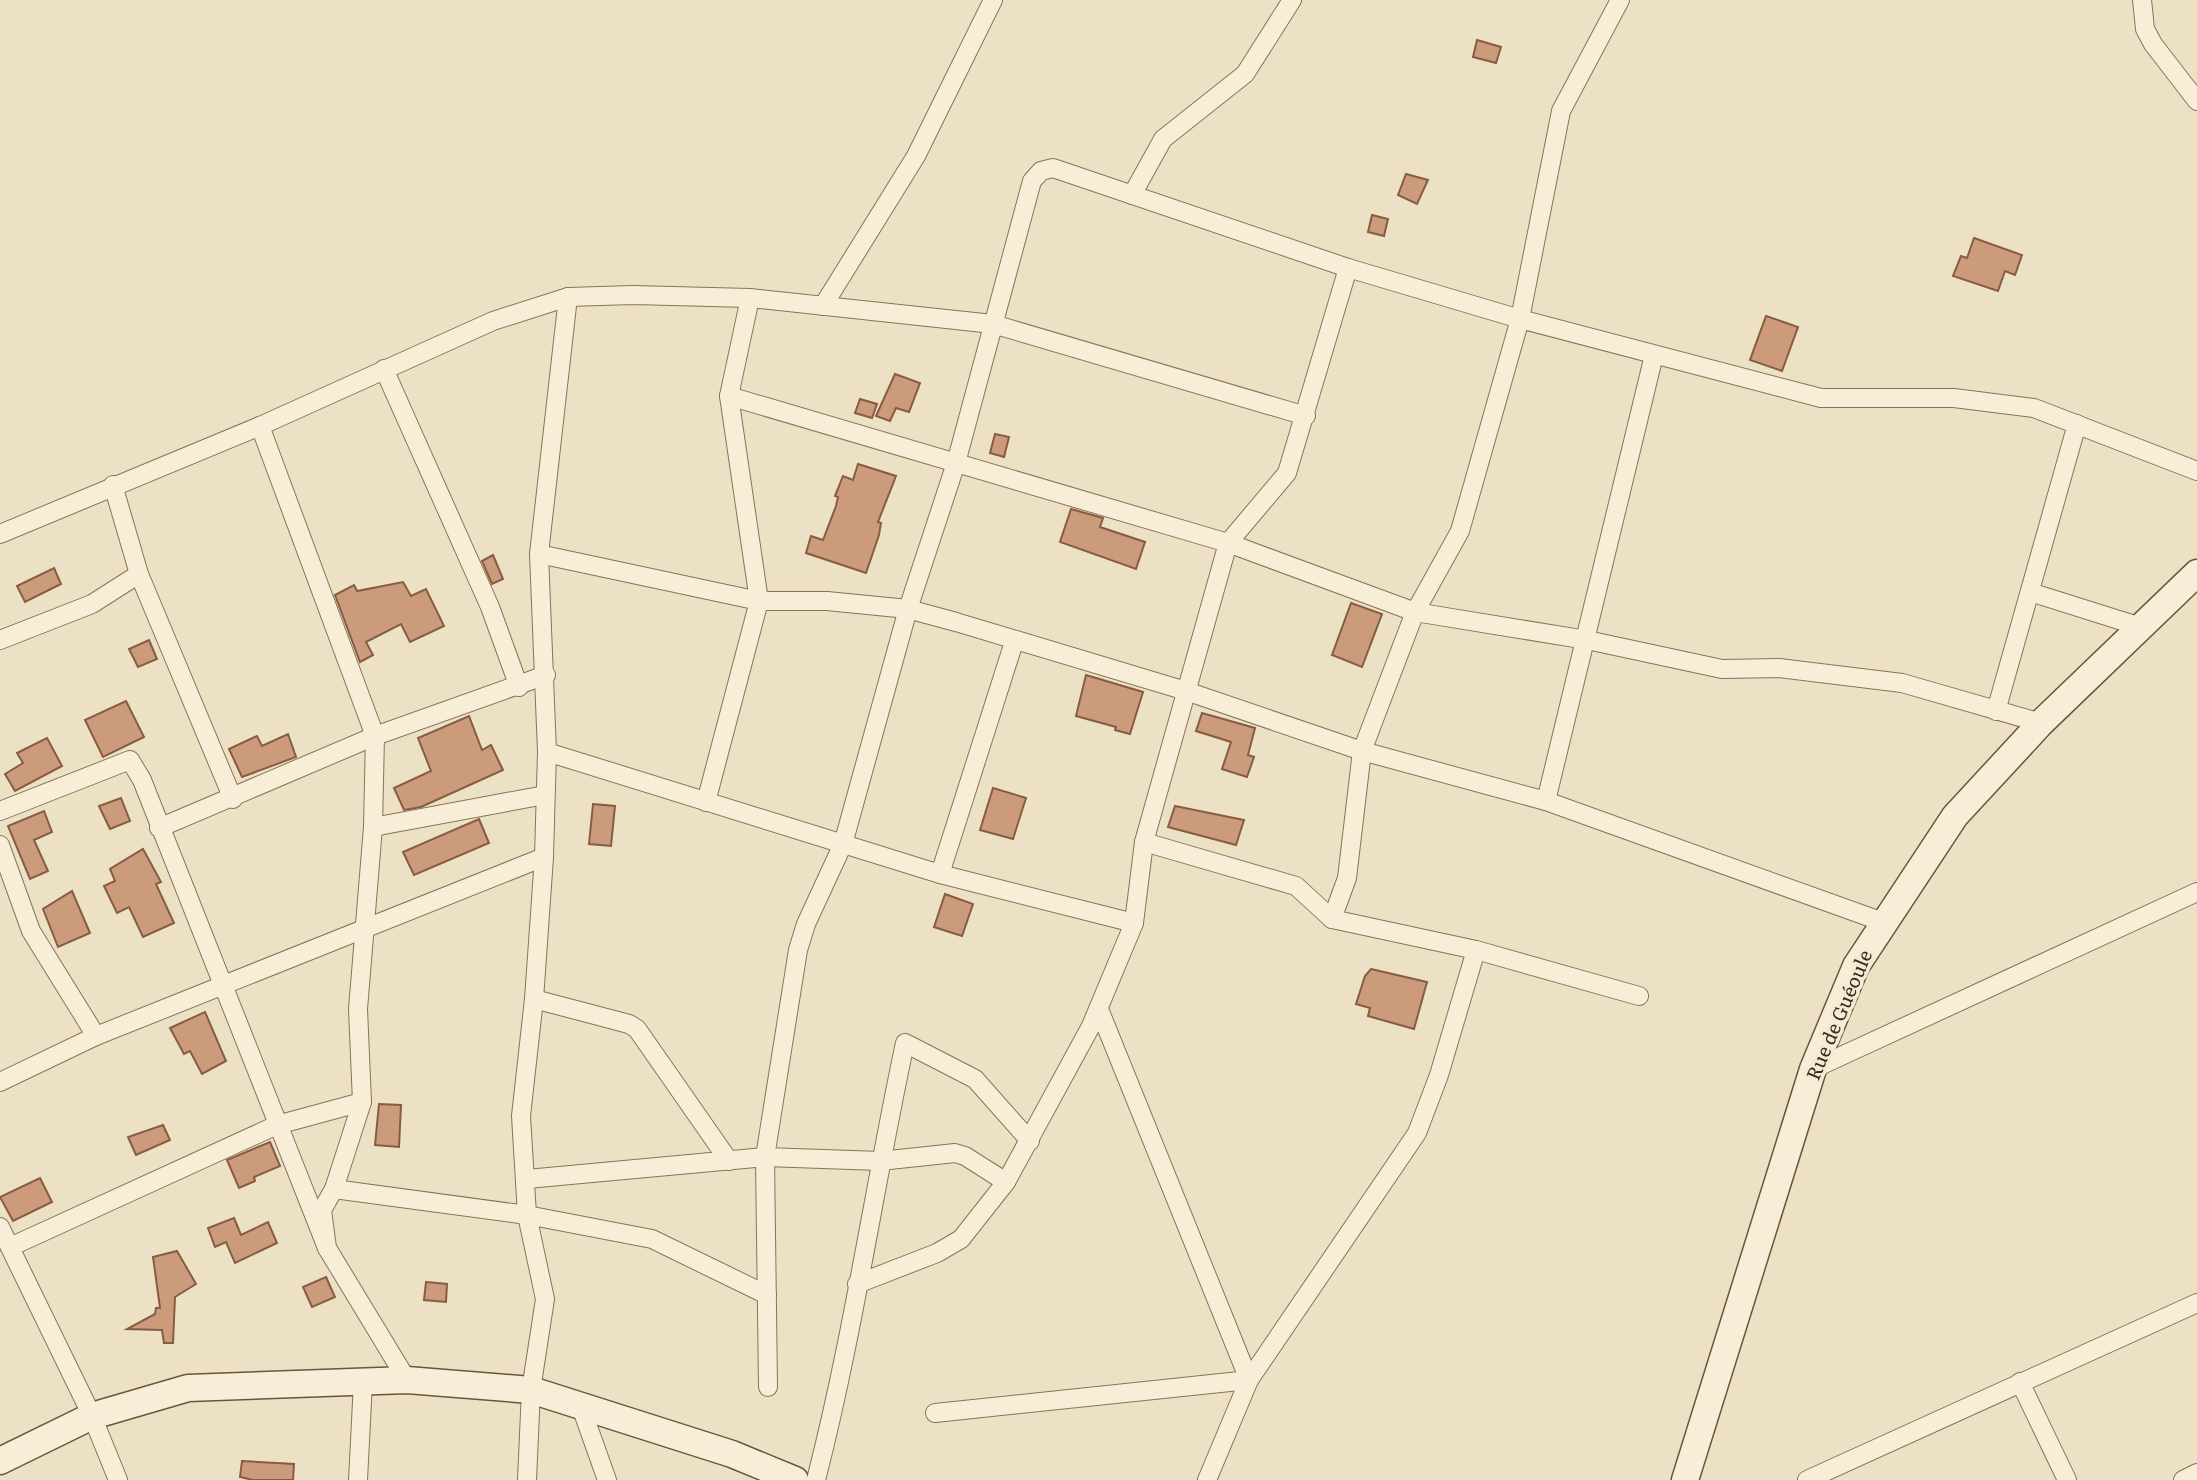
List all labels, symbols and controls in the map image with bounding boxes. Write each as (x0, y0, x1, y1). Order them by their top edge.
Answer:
street label: Rue de Guéoule (1798, 945, 1878, 1084)

